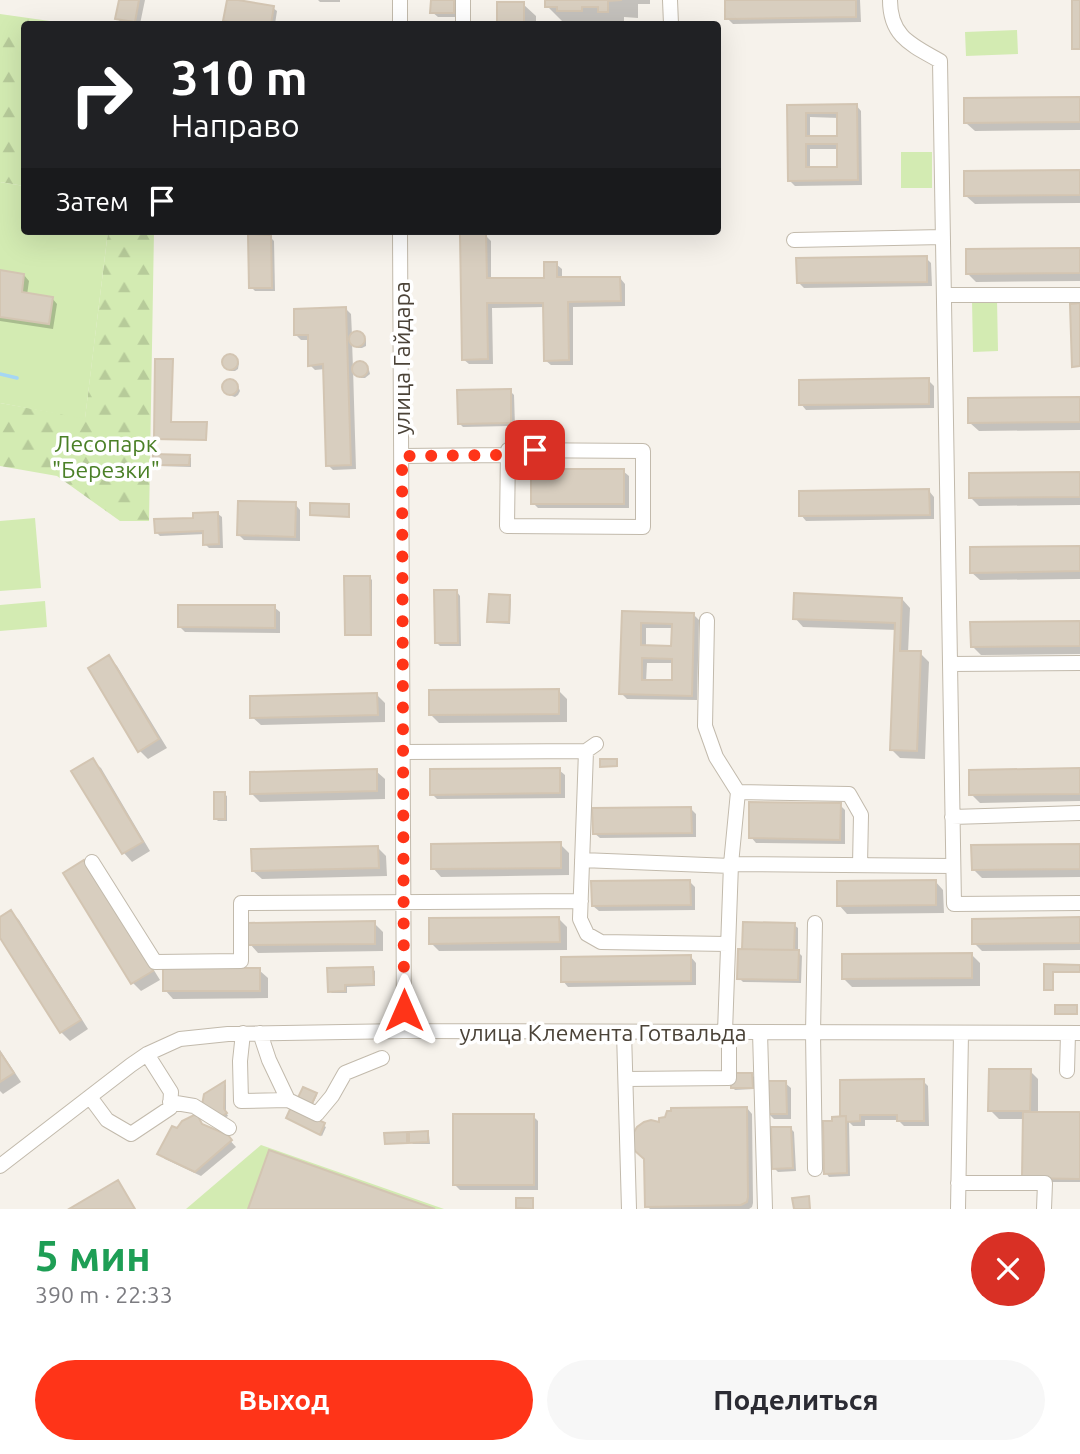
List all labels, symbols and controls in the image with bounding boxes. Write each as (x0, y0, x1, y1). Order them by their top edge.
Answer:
icon: right (56, 49, 147, 140)
text: 310 m (171, 49, 308, 104)
text: Направо (171, 107, 300, 143)
icon: arrive (143, 182, 181, 220)
text: Затем (56, 187, 129, 216)
street label: улица Гайдара (389, 281, 414, 435)
pin (505, 420, 565, 480)
park label: Лесопарк "Березки" (52, 431, 160, 482)
icon: arrive (516, 431, 554, 469)
position arrow (367, 973, 441, 1047)
street label: улица Клемента Готвальда (459, 1020, 747, 1045)
text: 5 мин (35, 1232, 151, 1279)
button: close (971, 1232, 1045, 1306)
text: 390 m · 22:33 (35, 1282, 173, 1307)
button: Выход (35, 1360, 533, 1440)
button: Поделиться (547, 1360, 1045, 1440)

